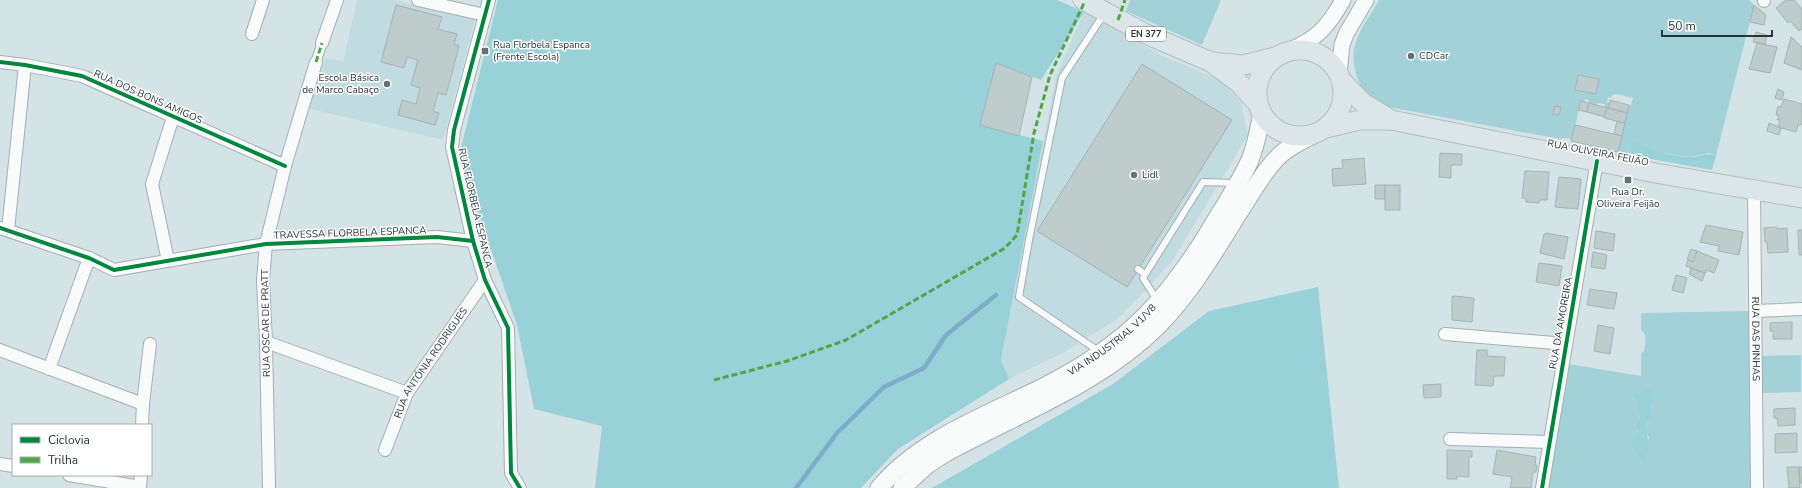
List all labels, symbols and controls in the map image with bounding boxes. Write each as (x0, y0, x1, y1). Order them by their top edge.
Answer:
scale bar (1662, 12, 1772, 38)
text: 50 m (1668, 18, 1696, 34)
road number: EN 377 (1126, 27, 1166, 41)
place label: Rua Florbela Espanca (Frente Escola) (493, 38, 590, 64)
marker: Rua Florbela Espanca (Frente Escola) (480, 46, 490, 56)
place label: CDCar (1419, 49, 1449, 63)
marker: CDCar (1406, 51, 1416, 61)
street label: RUA DOS BONS AMIGOS (91, 67, 205, 127)
place label: Escola Básica de Marco Cabaço (302, 71, 379, 97)
marker: Escola Básica de Marco Cabaço (382, 79, 392, 89)
street label: RUA OLIVEIRA FEIJÃO (1546, 136, 1650, 170)
street label: RUA FLORBELA ESPANCA (454, 147, 496, 270)
place label: Lidl (1142, 168, 1159, 182)
marker: Lidl (1129, 170, 1139, 180)
marker: Rua Dr. Oliveira Feijão (1623, 175, 1633, 185)
place label: Rua Dr. Oliveira Feijão (1596, 185, 1660, 211)
street label: TRAVESSA FLORBELA ESPANCA (273, 223, 427, 243)
street label: RUA OSCAR DE PRATT (258, 269, 274, 377)
street label: RUA DA AMOREIRA (1546, 275, 1576, 370)
street label: RUA DAS PINHAS (1748, 297, 1763, 381)
street label: VIA INDUSTRIAL V1/V8 (1064, 301, 1160, 380)
street label: RUA ANTÓNIA RODRIGUES (391, 305, 471, 420)
legend (12, 424, 152, 476)
text: Ciclovia (48, 432, 90, 448)
text: Trilha (48, 452, 78, 468)

